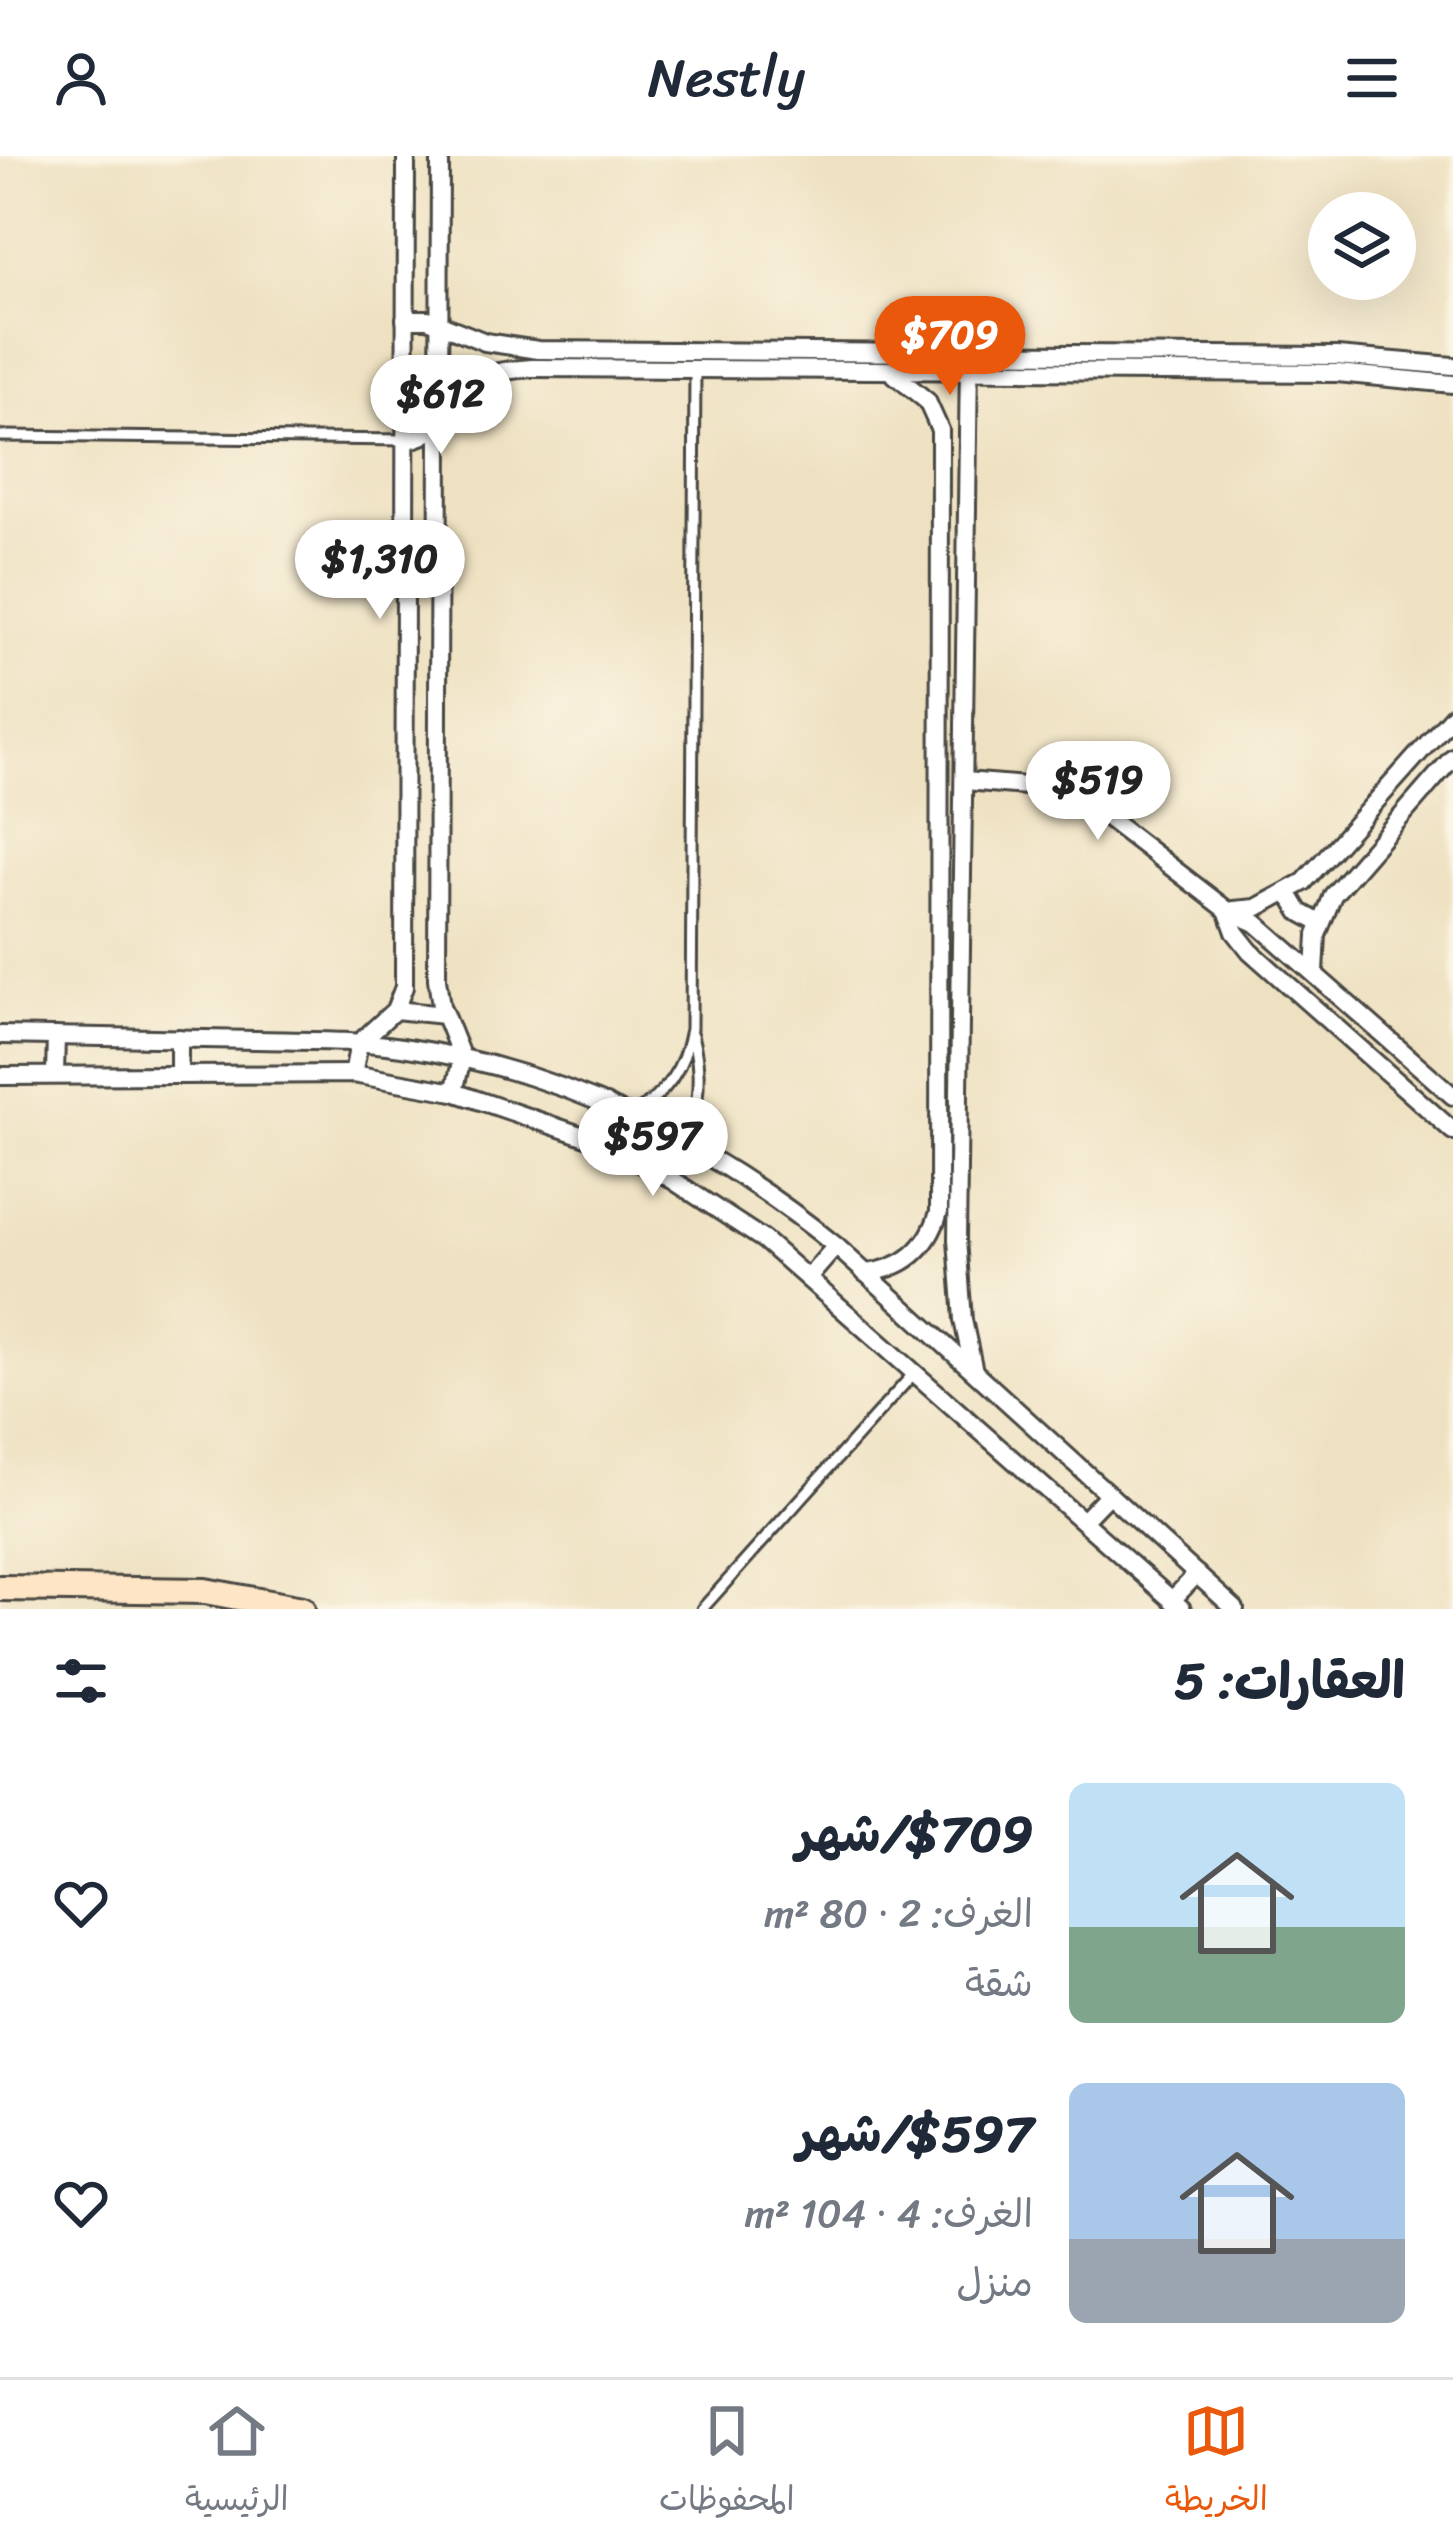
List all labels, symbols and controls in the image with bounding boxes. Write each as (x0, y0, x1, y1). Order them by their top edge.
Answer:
text: Nestly (648, 30, 805, 126)
icon: person (48, 45, 114, 111)
icon: menu (1339, 45, 1405, 111)
map controls (1308, 192, 1416, 300)
button: layers (1308, 192, 1416, 300)
pin: $709 (879, 296, 1021, 398)
text: $709 (901, 300, 999, 369)
pin: $612 (370, 355, 512, 457)
text: $612 (397, 359, 485, 428)
pin: $1,310 (282, 520, 478, 622)
text: $1,310 (322, 524, 438, 593)
pin: $519 (1027, 741, 1169, 843)
text: $519 (1053, 745, 1143, 814)
pin: $597 (582, 1097, 724, 1199)
text: $597 (605, 1101, 701, 1170)
text: العقارات: 5 (1174, 1636, 1405, 1726)
icon: filters (48, 1648, 114, 1714)
text: $709/شهر (796, 1789, 1033, 1879)
icon: home (1165, 1831, 1309, 1975)
icon: heart (48, 1870, 114, 1936)
text: الغرف: 2 · 80 m² (764, 1879, 1033, 1948)
text: شقة (965, 1948, 1033, 2017)
text: $597/شهر (797, 2089, 1033, 2179)
icon: home (1165, 2131, 1309, 2275)
icon: heart (48, 2170, 114, 2236)
text: الغرف: 4 · 104 m² (745, 2179, 1033, 2248)
text: منزل (956, 2248, 1033, 2317)
tab: الرئيسية (185, 2398, 289, 2528)
tab: المحفوظات (659, 2398, 795, 2528)
tab: الخريطة (1165, 2398, 1268, 2528)

